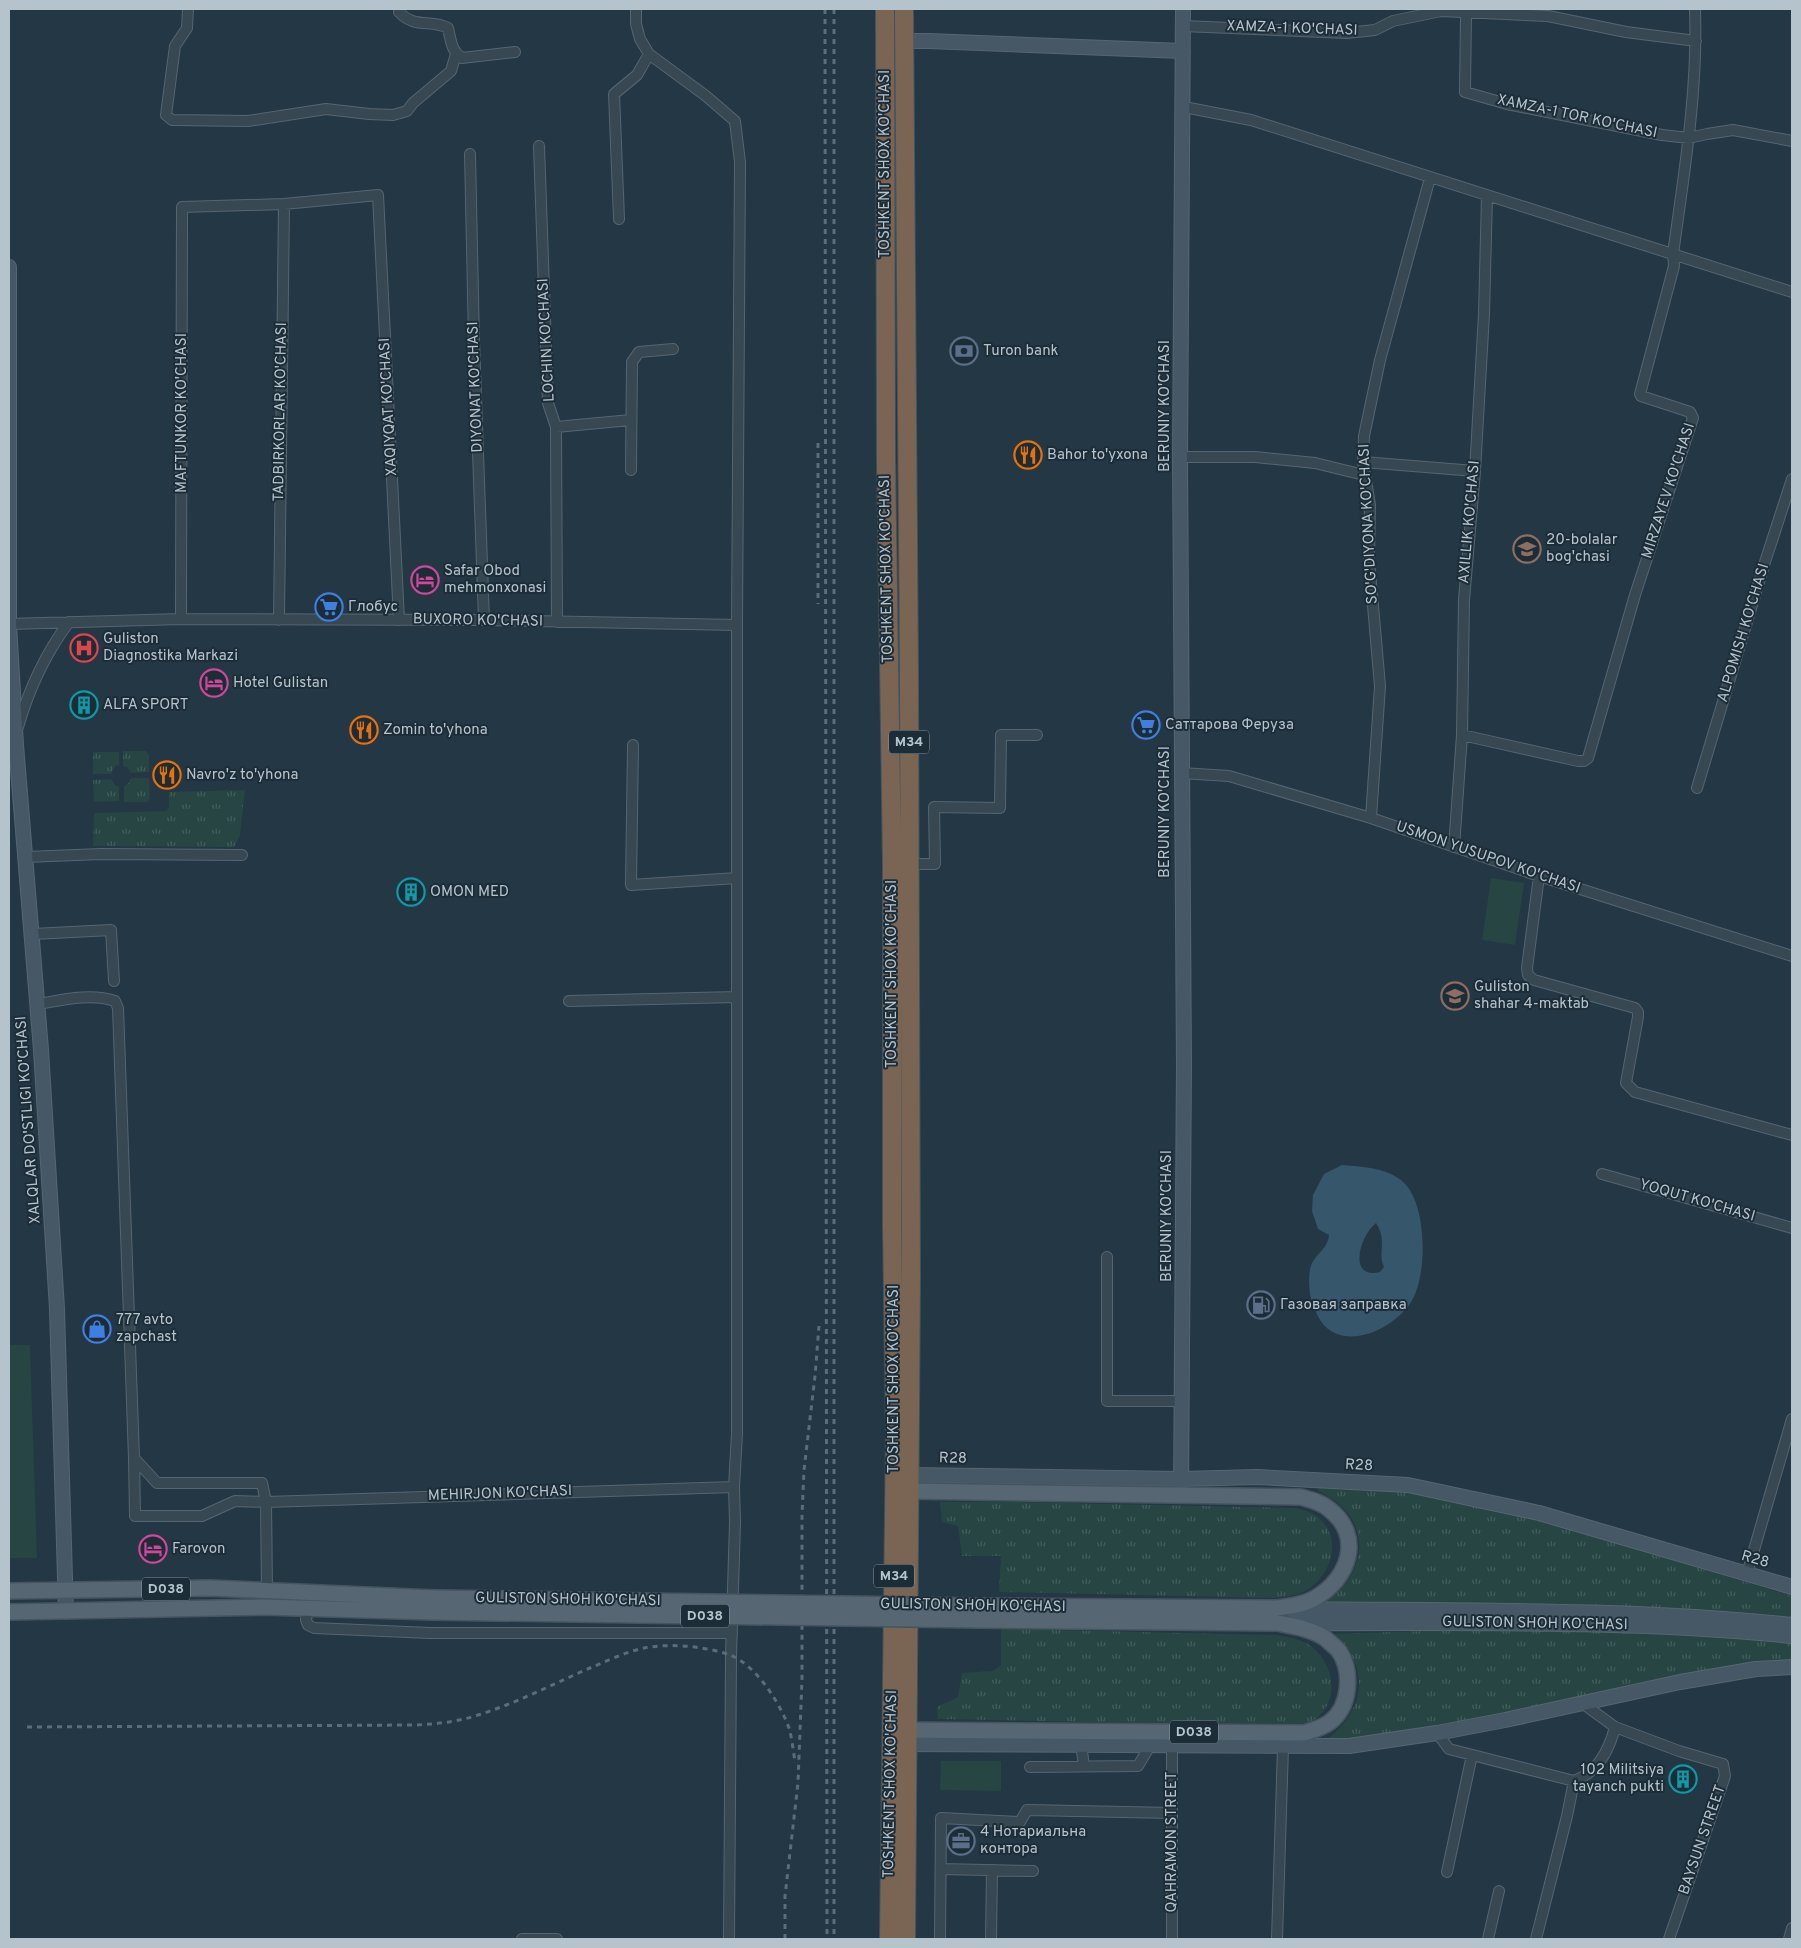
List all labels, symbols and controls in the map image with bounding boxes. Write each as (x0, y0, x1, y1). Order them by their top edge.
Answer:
street label: XAMZA-1 KO'CHASI (1226, 17, 1358, 41)
street label: TOSHKENT SHOX KO'CHASI (876, 70, 895, 258)
street label: XAMZA-1 TOR KO'CHASI (1495, 91, 1659, 143)
street label: LOCHIN KO'CHASI (534, 278, 560, 402)
street label: DIYONAT KO'CHASI (464, 321, 488, 453)
street label: TADBIRKORLAR KO'CHASI (270, 322, 292, 502)
street label: MAFTUNKOR KO'CHASI (173, 333, 192, 493)
bank icon: Turon bank (949, 336, 979, 366)
street label: XAQIYQAT KO'CHASI (376, 337, 402, 477)
street label: BERUNIY KO'CHASI (1156, 340, 1175, 472)
place label: Turon bank (983, 342, 1059, 361)
street label: MIRZAYEV KO'CHASI (1638, 421, 1700, 561)
restaurant icon: Bahor to'yxona (1013, 440, 1043, 470)
street label: SO'G'DIYONA KO'CHASI (1355, 443, 1383, 605)
place label: Bahor to'yxona (1047, 446, 1148, 465)
street label: AXILLIK KO'CHASI (1455, 460, 1485, 584)
street label: TOSHKENT SHOX KO'CHASI (876, 475, 898, 663)
place label: 20-bolalar bog'chasi (1546, 531, 1618, 567)
school or university icon: 20-bolalar bog'chasi (1512, 534, 1542, 564)
street label: ALPOMISH KO'CHASI (1714, 561, 1774, 705)
place label: Safar Obod mehmonxonasi (444, 562, 546, 598)
hotel icon: Safar Obod mehmonxonasi (410, 565, 440, 595)
supermarket icon: Глобус (314, 592, 344, 622)
place label: Глобус (348, 598, 398, 617)
street label: BUXORO KO'CHASI (413, 610, 543, 632)
place label: Guliston Diagnostika Markazi (103, 630, 238, 666)
hospital icon: Guliston Diagnostika Markazi (69, 633, 99, 663)
hotel icon: Hotel Gulistan (199, 668, 229, 698)
place label: Hotel Gulistan (233, 674, 328, 693)
building icon: ALFA SPORT (69, 690, 99, 720)
place label: ALFA SPORT (103, 696, 189, 715)
supermarket icon: Саттарова Феруза (1131, 710, 1161, 740)
restaurant icon: Zomin to'yhona (349, 715, 379, 745)
place label: Саттарова Феруза (1165, 716, 1294, 735)
place label: Zomin to'yhona (383, 721, 488, 740)
road number: M34 (889, 730, 929, 754)
street label: BERUNIY KO'CHASI (1156, 746, 1175, 878)
restaurant icon: Navro'z to'yhona (152, 760, 182, 790)
place label: Navro'z to'yhona (186, 766, 298, 785)
street label: USMON YUSUPOV KO'CHASI (1393, 817, 1583, 899)
building icon: OMON MED (396, 877, 426, 907)
street label: TOSHKENT SHOX KO'CHASI (883, 880, 902, 1068)
place label: OMON MED (430, 883, 509, 902)
place label: Guliston shahar 4-maktab (1474, 978, 1589, 1014)
school or university icon: Guliston shahar 4-maktab (1440, 981, 1470, 1011)
street label: XALQLAR DO'STLIGI KO'CHASI (12, 1015, 46, 1225)
street label: BERUNIY KO'CHASI (1158, 1150, 1177, 1282)
street label: YOQUT KO'CHASI (1637, 1175, 1757, 1227)
street label: TOSHKENT SHOX KO'CHASI (885, 1285, 904, 1473)
fuel station icon: Газовая заправка (1246, 1290, 1276, 1320)
place label: Газовая заправка (1280, 1296, 1407, 1315)
place label: 777 avto zapchast (116, 1311, 177, 1347)
shop icon: 777 avto zapchast (82, 1314, 112, 1344)
street label: R28 (939, 1449, 967, 1469)
street label: R28 (1344, 1456, 1374, 1476)
street label: MEHIRJON KO'CHASI (427, 1482, 573, 1506)
hotel icon: Farovon (138, 1534, 168, 1564)
place label: Farovon (172, 1540, 225, 1559)
street label: R28 (1739, 1547, 1771, 1573)
road number: M34 (874, 1564, 914, 1588)
road number: D038 (142, 1578, 190, 1600)
street label: GULISTON SHOH KO'CHASI (475, 1589, 661, 1611)
street label: GULISTON SHOH KO'CHASI (880, 1595, 1066, 1617)
road number: D038 (681, 1604, 729, 1628)
street label: GULISTON SHOH KO'CHASI (1442, 1613, 1628, 1635)
street label: TOSHKENT SHOX KO'CHASI (880, 1690, 902, 1878)
road number: D038 (1170, 1720, 1218, 1744)
place label: 102 Militsiya tayanch pukti (1573, 1761, 1664, 1797)
building icon: 102 Militsiya tayanch pukti (1668, 1764, 1698, 1794)
street label: QAHRAMON STREET (1163, 1771, 1182, 1913)
street label: BAYSUN STREET (1675, 1783, 1731, 1897)
place label: 4 Нотариальна контора (980, 1823, 1086, 1859)
office icon: 4 Нотариальна контора (946, 1826, 976, 1856)

